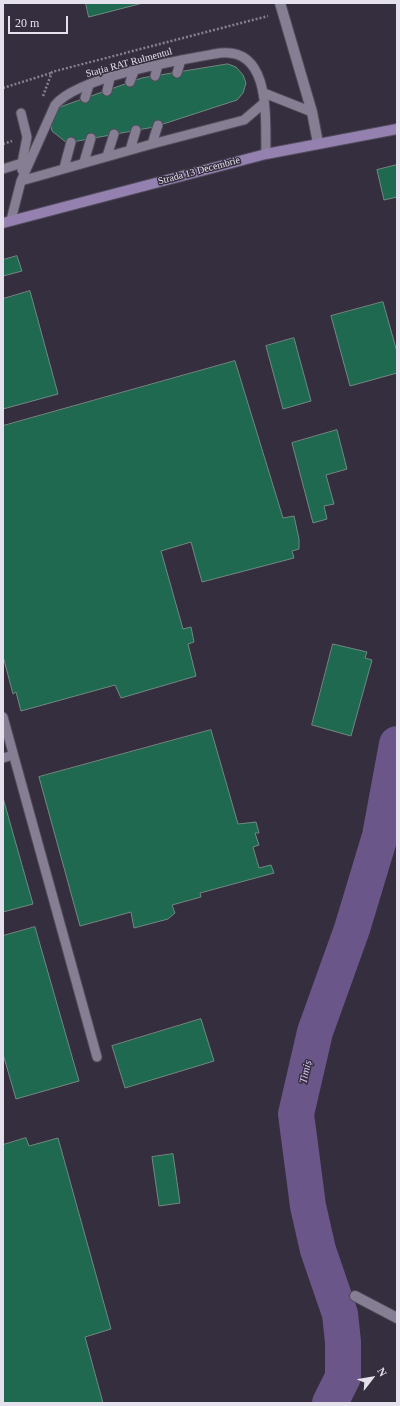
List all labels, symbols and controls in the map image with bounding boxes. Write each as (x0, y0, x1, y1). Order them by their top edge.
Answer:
scale bar (10, 8, 70, 34)
text: 20 m (15, 16, 39, 30)
street label: Stația RAT Rulmentul (85, 46, 173, 80)
street label: Strada 13 Decembrie (157, 154, 241, 188)
water label: Timiș (297, 1059, 315, 1085)
north arrow (352, 1358, 392, 1398)
text: N (375, 1365, 389, 1378)

